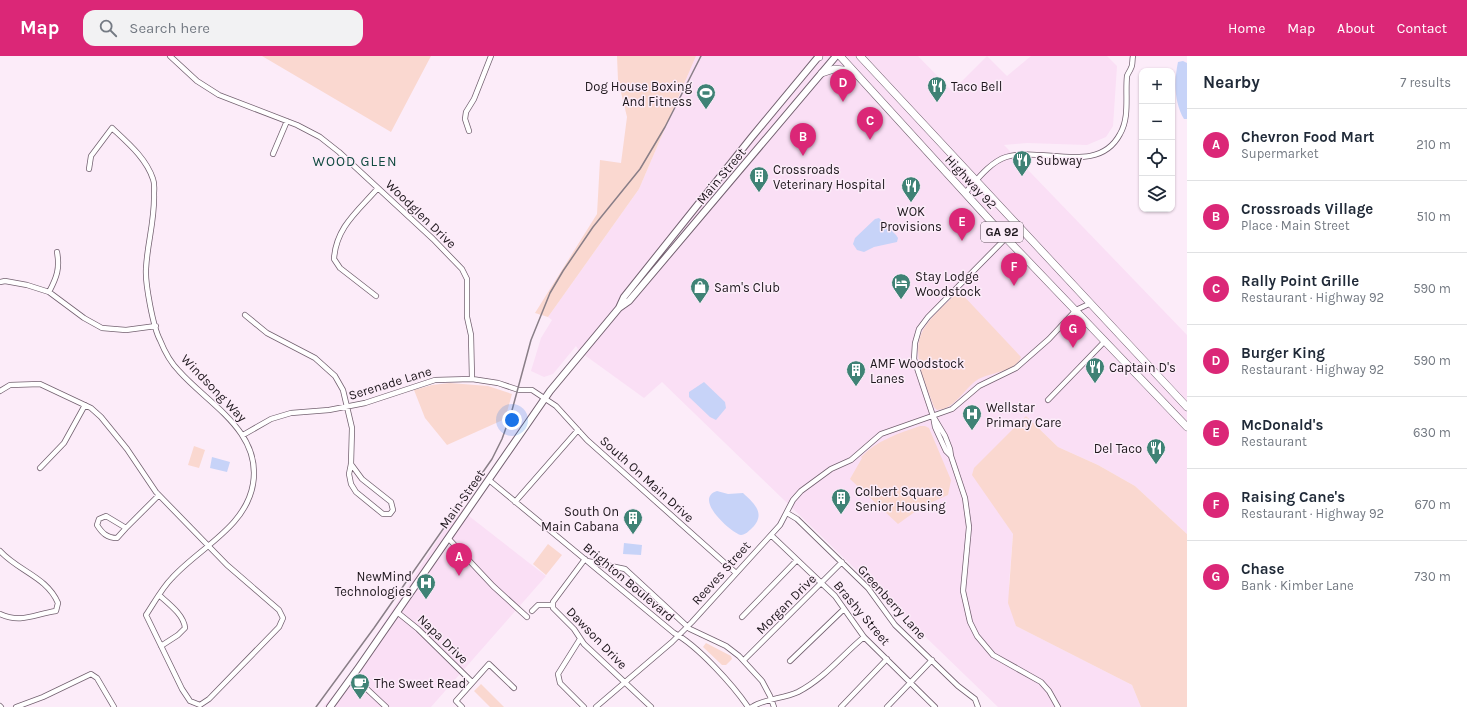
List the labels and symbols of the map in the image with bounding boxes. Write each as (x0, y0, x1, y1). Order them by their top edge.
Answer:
pin: D (830, 69, 856, 102)
restaurant icon: Taco Bell (926, 75, 948, 103)
place label: Dog House Boxing And Fitness (585, 79, 693, 109)
place label: Taco Bell (951, 79, 1002, 94)
sports icon: Dog House Boxing And Fitness (695, 82, 717, 110)
pin: C (857, 107, 883, 140)
pin: B (790, 123, 816, 156)
street label: Main Street (693, 145, 749, 207)
restaurant icon: Subway (1011, 149, 1033, 177)
street label: Highway 92 (942, 152, 1000, 212)
district label: WOOD GLEN (312, 153, 398, 170)
place label: Subway (1036, 153, 1082, 168)
place label: Crossroads Veterinary Hospital (773, 162, 885, 192)
building icon: Crossroads Veterinary Hospital (748, 165, 770, 193)
restaurant icon: WOK Provisions (900, 175, 922, 203)
street label: Woodglen Drive (383, 177, 460, 252)
place label: WOK Provisions (880, 204, 942, 234)
pin: E (949, 208, 975, 241)
road number: GA 92 (981, 222, 1023, 242)
pin: F (1001, 253, 1027, 286)
place label: Stay Lodge Woodstock (915, 269, 981, 299)
hotel icon: Stay Lodge Woodstock (890, 272, 912, 300)
shop icon: Sam's Club (689, 276, 711, 304)
place label: Sam's Club (714, 280, 780, 295)
pin: G (1060, 315, 1086, 348)
street label: Windsong Way (178, 351, 250, 425)
place label: AMF Woodstock Lanes (870, 356, 964, 386)
restaurant icon: Captain D's (1084, 356, 1106, 384)
building icon: AMF Woodstock Lanes (845, 359, 867, 387)
place label: Captain D's (1109, 360, 1176, 375)
street label: Serenade Lane (347, 363, 434, 403)
place label: Wellstar Primary Care (986, 400, 1062, 430)
hospital icon: Wellstar Primary Care (961, 403, 983, 431)
your location (502, 410, 522, 430)
street label: South On Main Drive (597, 433, 697, 525)
restaurant icon: Del Taco (1145, 437, 1167, 465)
place label: Del Taco (1094, 441, 1142, 456)
street label: Main Street (436, 466, 488, 531)
place label: Colbert Square Senior Housing (855, 484, 946, 514)
building icon: Colbert Square Senior Housing (830, 487, 852, 515)
place label: South On Main Cabana (541, 504, 619, 534)
building icon: South On Main Cabana (622, 507, 644, 535)
street label: Reeves Street (689, 538, 753, 608)
street label: Brighton Boulevard (580, 540, 678, 624)
pin: A (446, 543, 472, 576)
street label: Greenberry Lane (855, 562, 930, 643)
place label: NewMind Technologies (335, 569, 412, 599)
street label: Morgan Drive (753, 571, 819, 637)
hospital icon: NewMind Technologies (415, 572, 437, 600)
street label: Brashy Street (831, 578, 893, 648)
street label: Dawson Drive (564, 604, 631, 672)
street label: Napa Drive (415, 611, 472, 667)
cafe icon: The Sweet Read (349, 672, 371, 700)
place label: The Sweet Read (374, 676, 466, 691)

